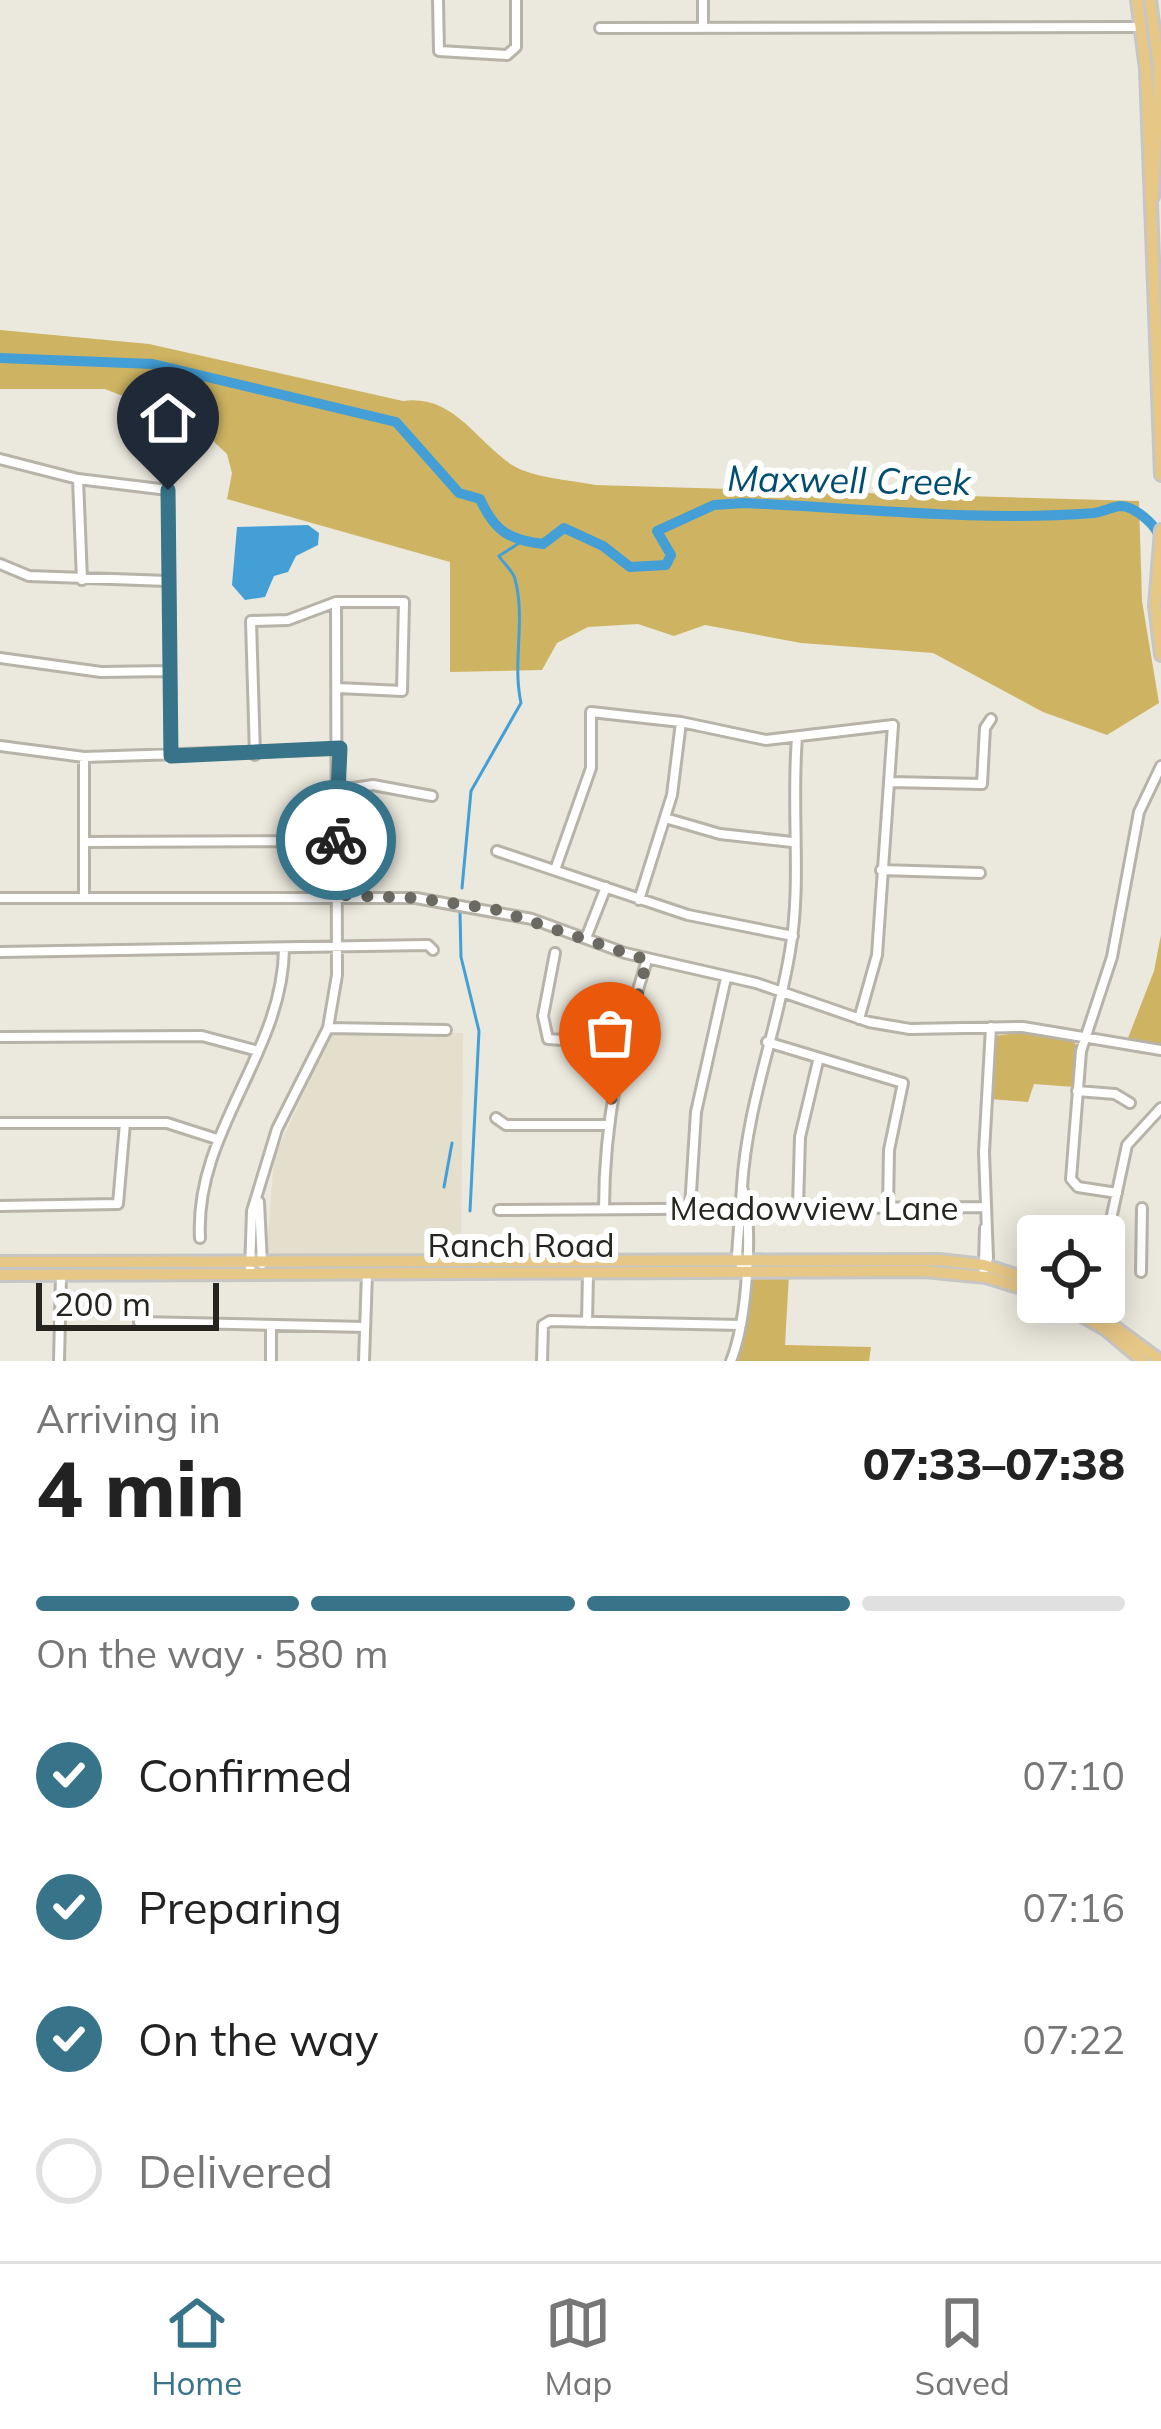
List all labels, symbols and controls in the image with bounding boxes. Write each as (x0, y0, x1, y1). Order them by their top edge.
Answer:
pin (117, 367, 219, 490)
icon: home (135, 385, 201, 451)
water label: Maxwell Creek (727, 455, 973, 504)
courier (276, 780, 396, 900)
icon: bike (303, 807, 369, 873)
pin (559, 982, 661, 1105)
icon: bag (577, 1000, 643, 1066)
street label: Meadowview Lane (669, 1187, 959, 1228)
map controls (1017, 1215, 1125, 1323)
button: locate (1017, 1215, 1125, 1323)
street label: Ranch Road (427, 1224, 615, 1265)
scale bar (36, 1277, 219, 1330)
text: 200 m (54, 1283, 151, 1324)
text: Arriving in (36, 1394, 221, 1443)
text: 07:33–07:38 (863, 1435, 1125, 1491)
text: 4 min (36, 1439, 245, 1537)
text: On the way · 580 m (36, 1629, 388, 1678)
icon: check (36, 1742, 102, 1808)
text: Confirmed (138, 1747, 352, 1803)
text: 07:10 (1023, 1751, 1125, 1800)
icon: check (36, 1874, 102, 1940)
text: Preparing (138, 1879, 342, 1935)
text: 07:16 (1023, 1883, 1125, 1932)
icon: check (36, 2006, 102, 2072)
text: On the way (138, 2011, 379, 2067)
text: 07:22 (1023, 2015, 1125, 2064)
text: Delivered (138, 2143, 333, 2199)
tab: Home (151, 2290, 242, 2403)
tab: Map (544, 2290, 612, 2403)
tab: Saved (915, 2290, 1010, 2403)

